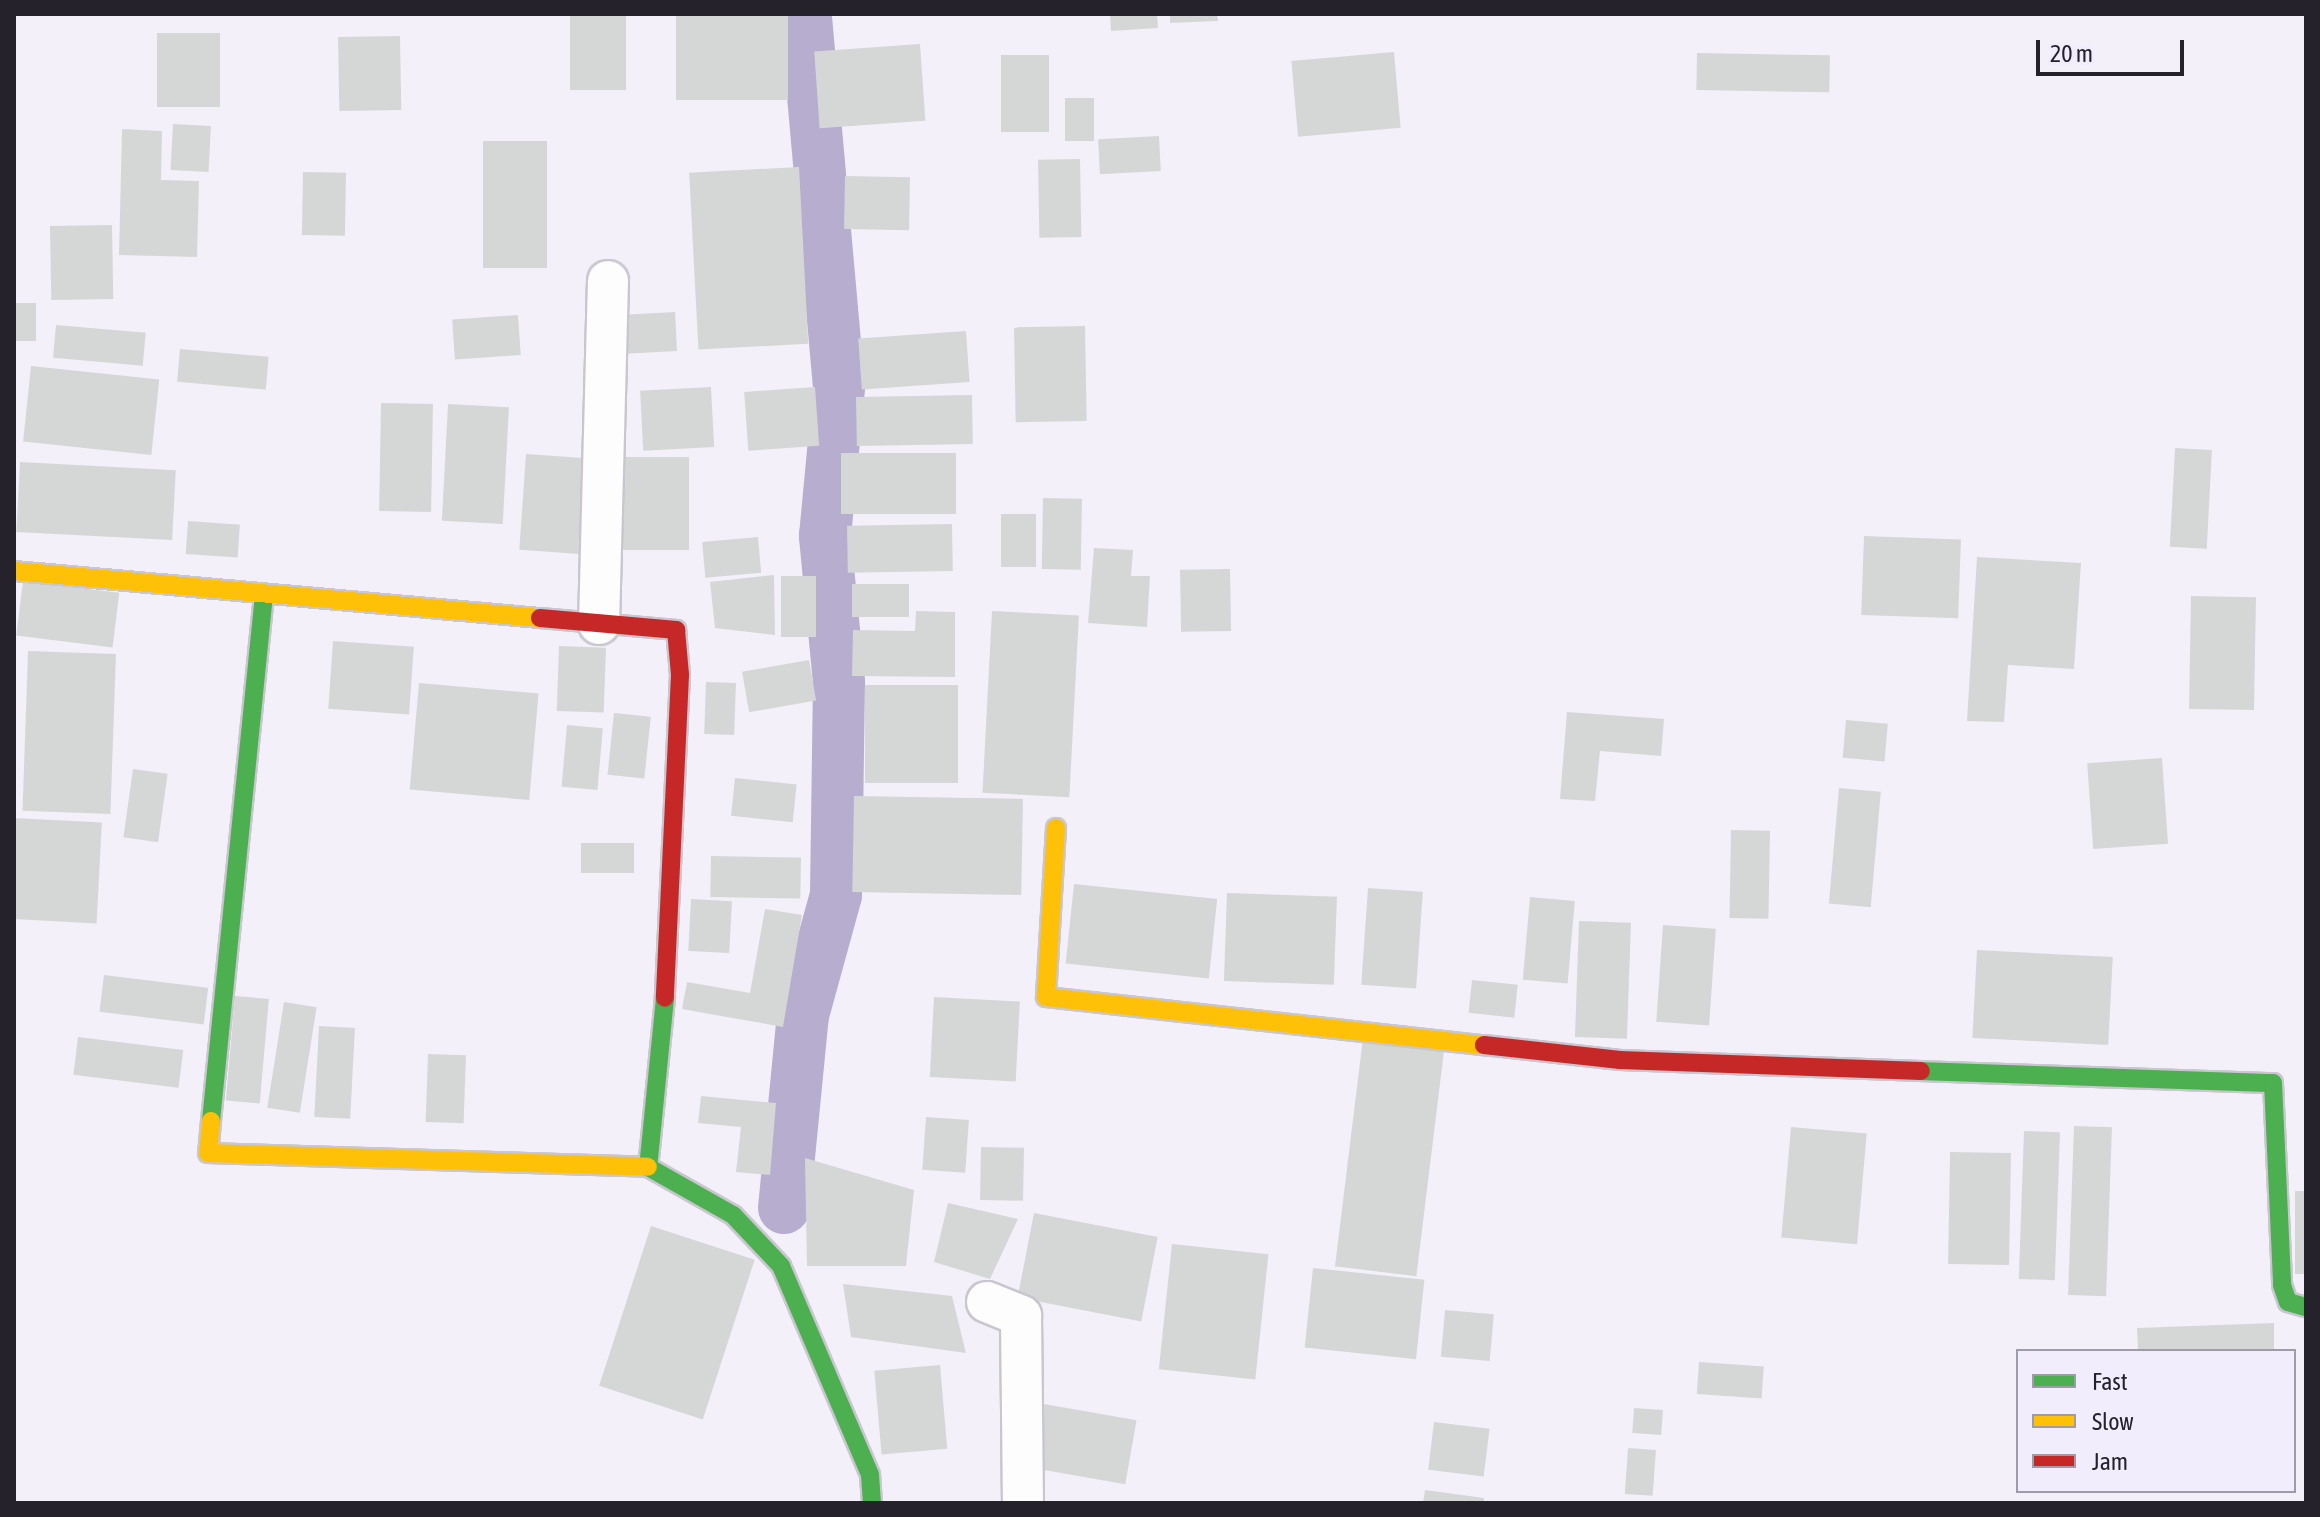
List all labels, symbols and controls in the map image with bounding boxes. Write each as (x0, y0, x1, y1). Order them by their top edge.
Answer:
scale bar (2040, 24, 2188, 74)
text: 20 m (2050, 40, 2093, 67)
legend (2016, 1349, 2296, 1493)
text: Fast (2092, 1368, 2128, 1395)
text: Slow (2092, 1408, 2134, 1435)
text: Jam (2092, 1448, 2128, 1475)

